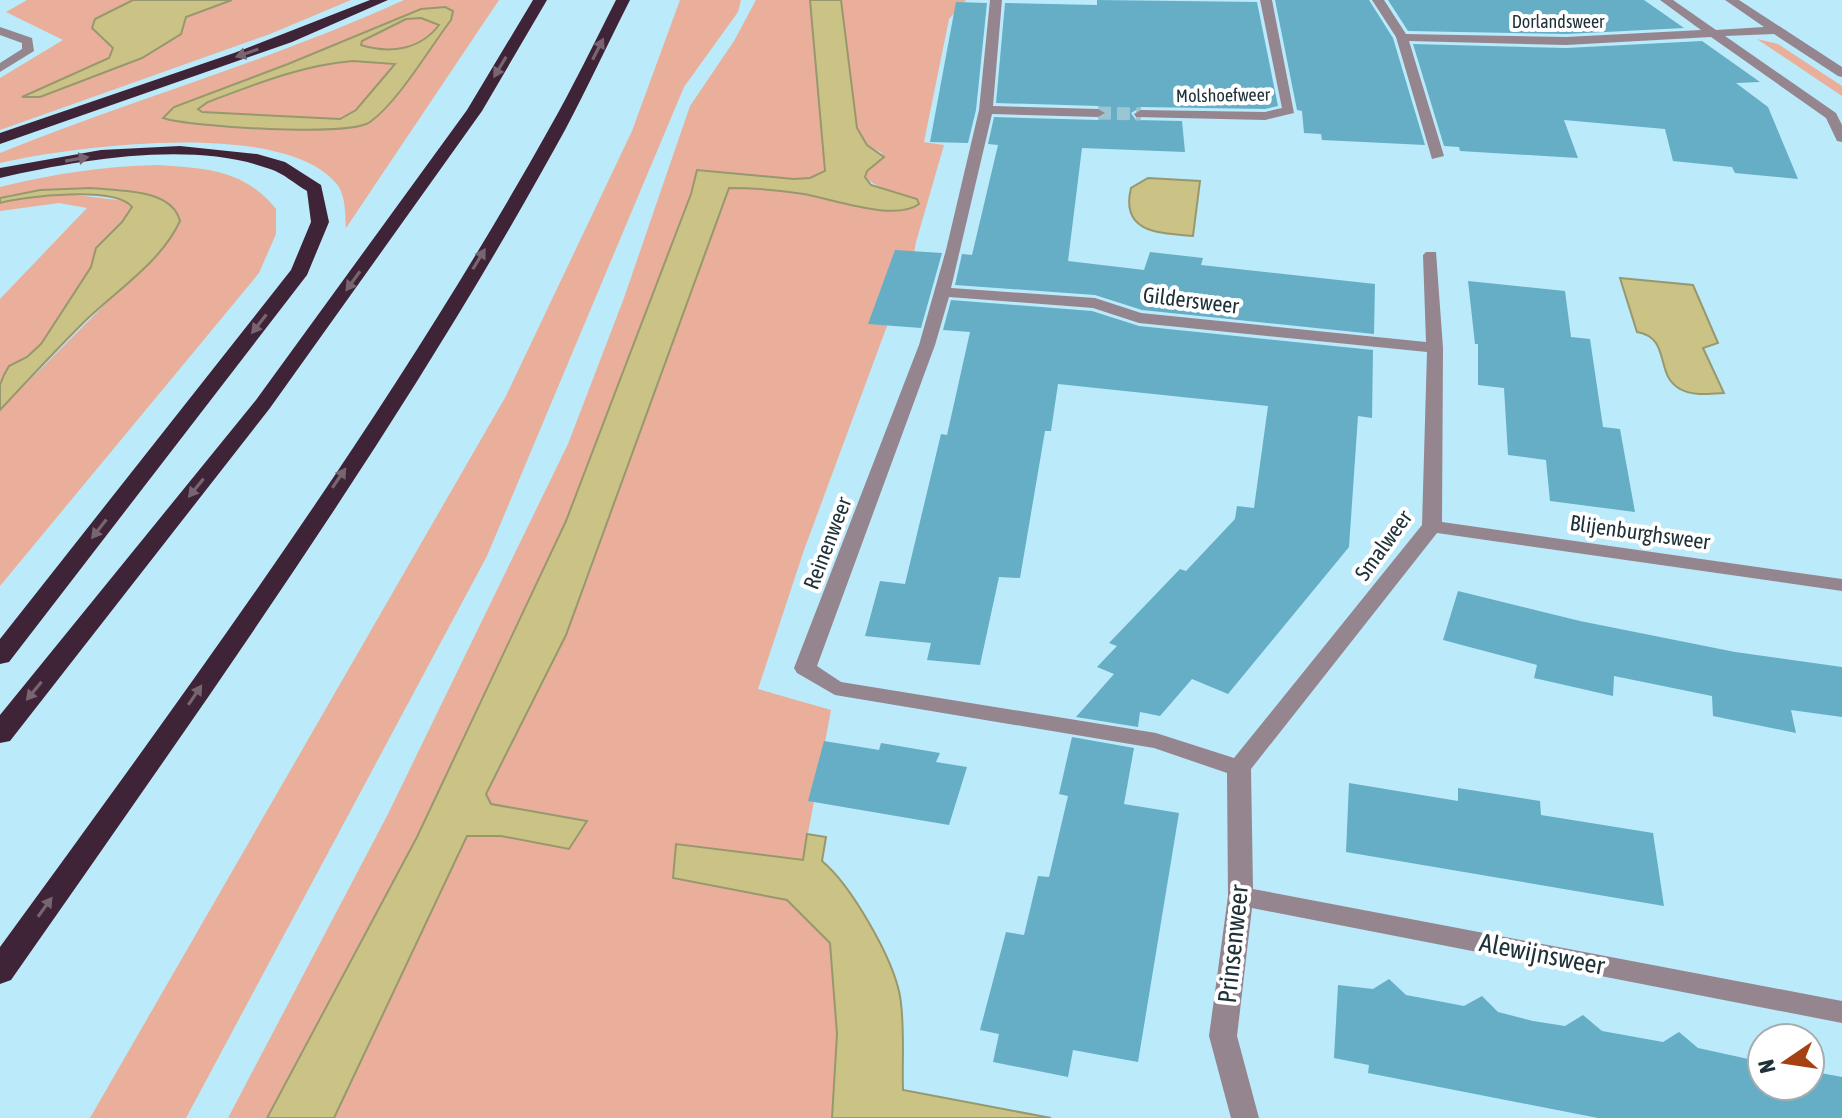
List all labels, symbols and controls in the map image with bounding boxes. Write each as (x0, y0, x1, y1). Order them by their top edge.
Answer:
street label: Dorlandsweer (1512, 11, 1605, 32)
one-way arrow (591, 38, 604, 61)
one-way arrow (235, 47, 259, 60)
one-way arrow (494, 56, 508, 78)
street label: Molshoefweer (1176, 84, 1271, 106)
one-way arrow (64, 152, 89, 164)
one-way arrow (472, 248, 486, 270)
one-way arrow (346, 271, 362, 292)
street label: Gildersweer (1142, 281, 1241, 319)
one-way arrow (252, 314, 268, 334)
one-way arrow (331, 468, 346, 489)
one-way arrow (188, 478, 205, 498)
street label: Reinenweer (798, 493, 857, 593)
street label: Smalweer (1349, 505, 1417, 585)
street label: Blijenburghsweer (1568, 509, 1712, 555)
one-way arrow (92, 519, 108, 539)
one-way arrow (26, 681, 43, 701)
one-way arrow (188, 684, 202, 706)
street label: Prinsenweer (1212, 883, 1254, 1005)
one-way arrow (37, 897, 52, 918)
street label: Alewijnsweer (1477, 927, 1607, 981)
north arrow (1746, 1022, 1826, 1102)
text: N (1752, 1057, 1781, 1076)

